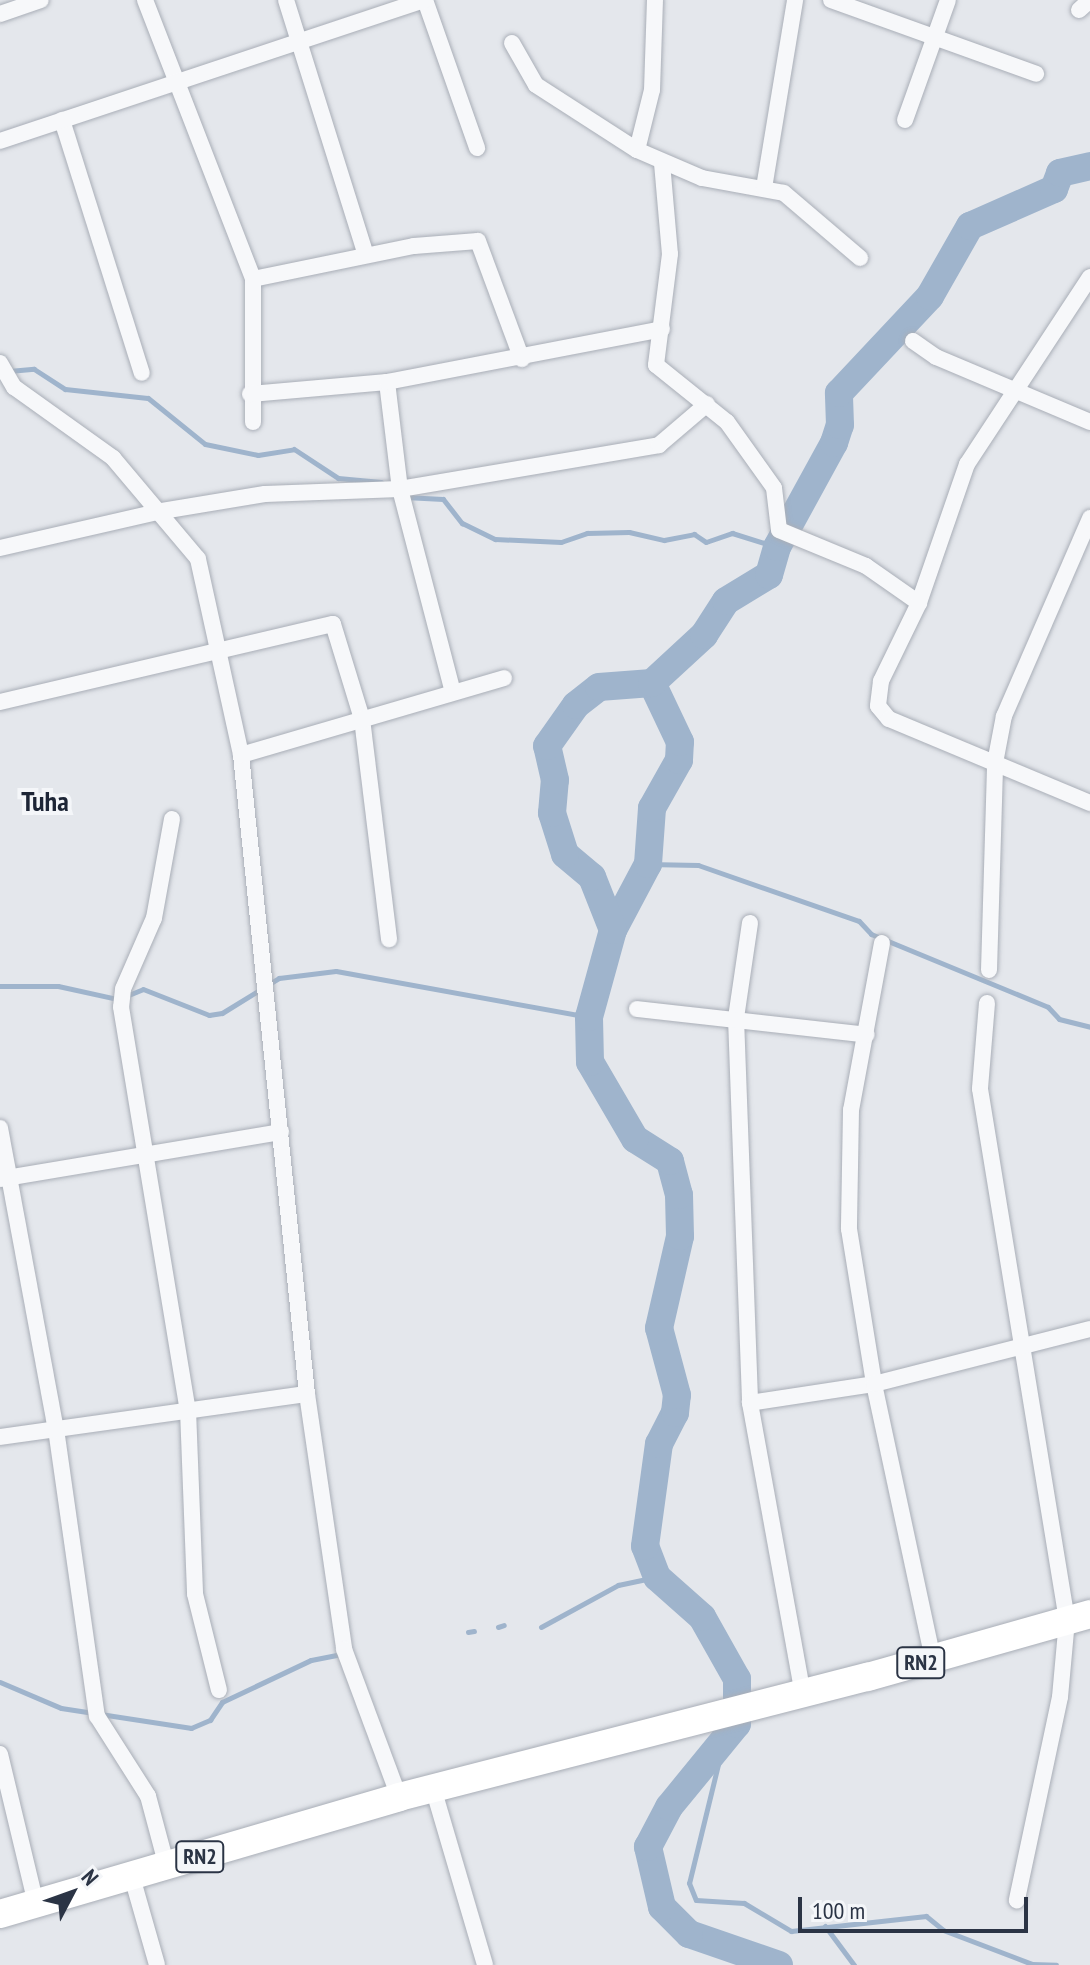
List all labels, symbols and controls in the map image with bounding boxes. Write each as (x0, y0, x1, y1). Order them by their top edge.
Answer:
district label: Tuha (21, 784, 69, 818)
road number: RN2 (895, 1645, 947, 1681)
road number: RN2 (174, 1839, 226, 1875)
north arrow (32, 1853, 112, 1933)
text: N (76, 1864, 105, 1891)
scale bar (802, 1881, 1032, 1931)
text: 100 m (812, 1895, 865, 1926)

